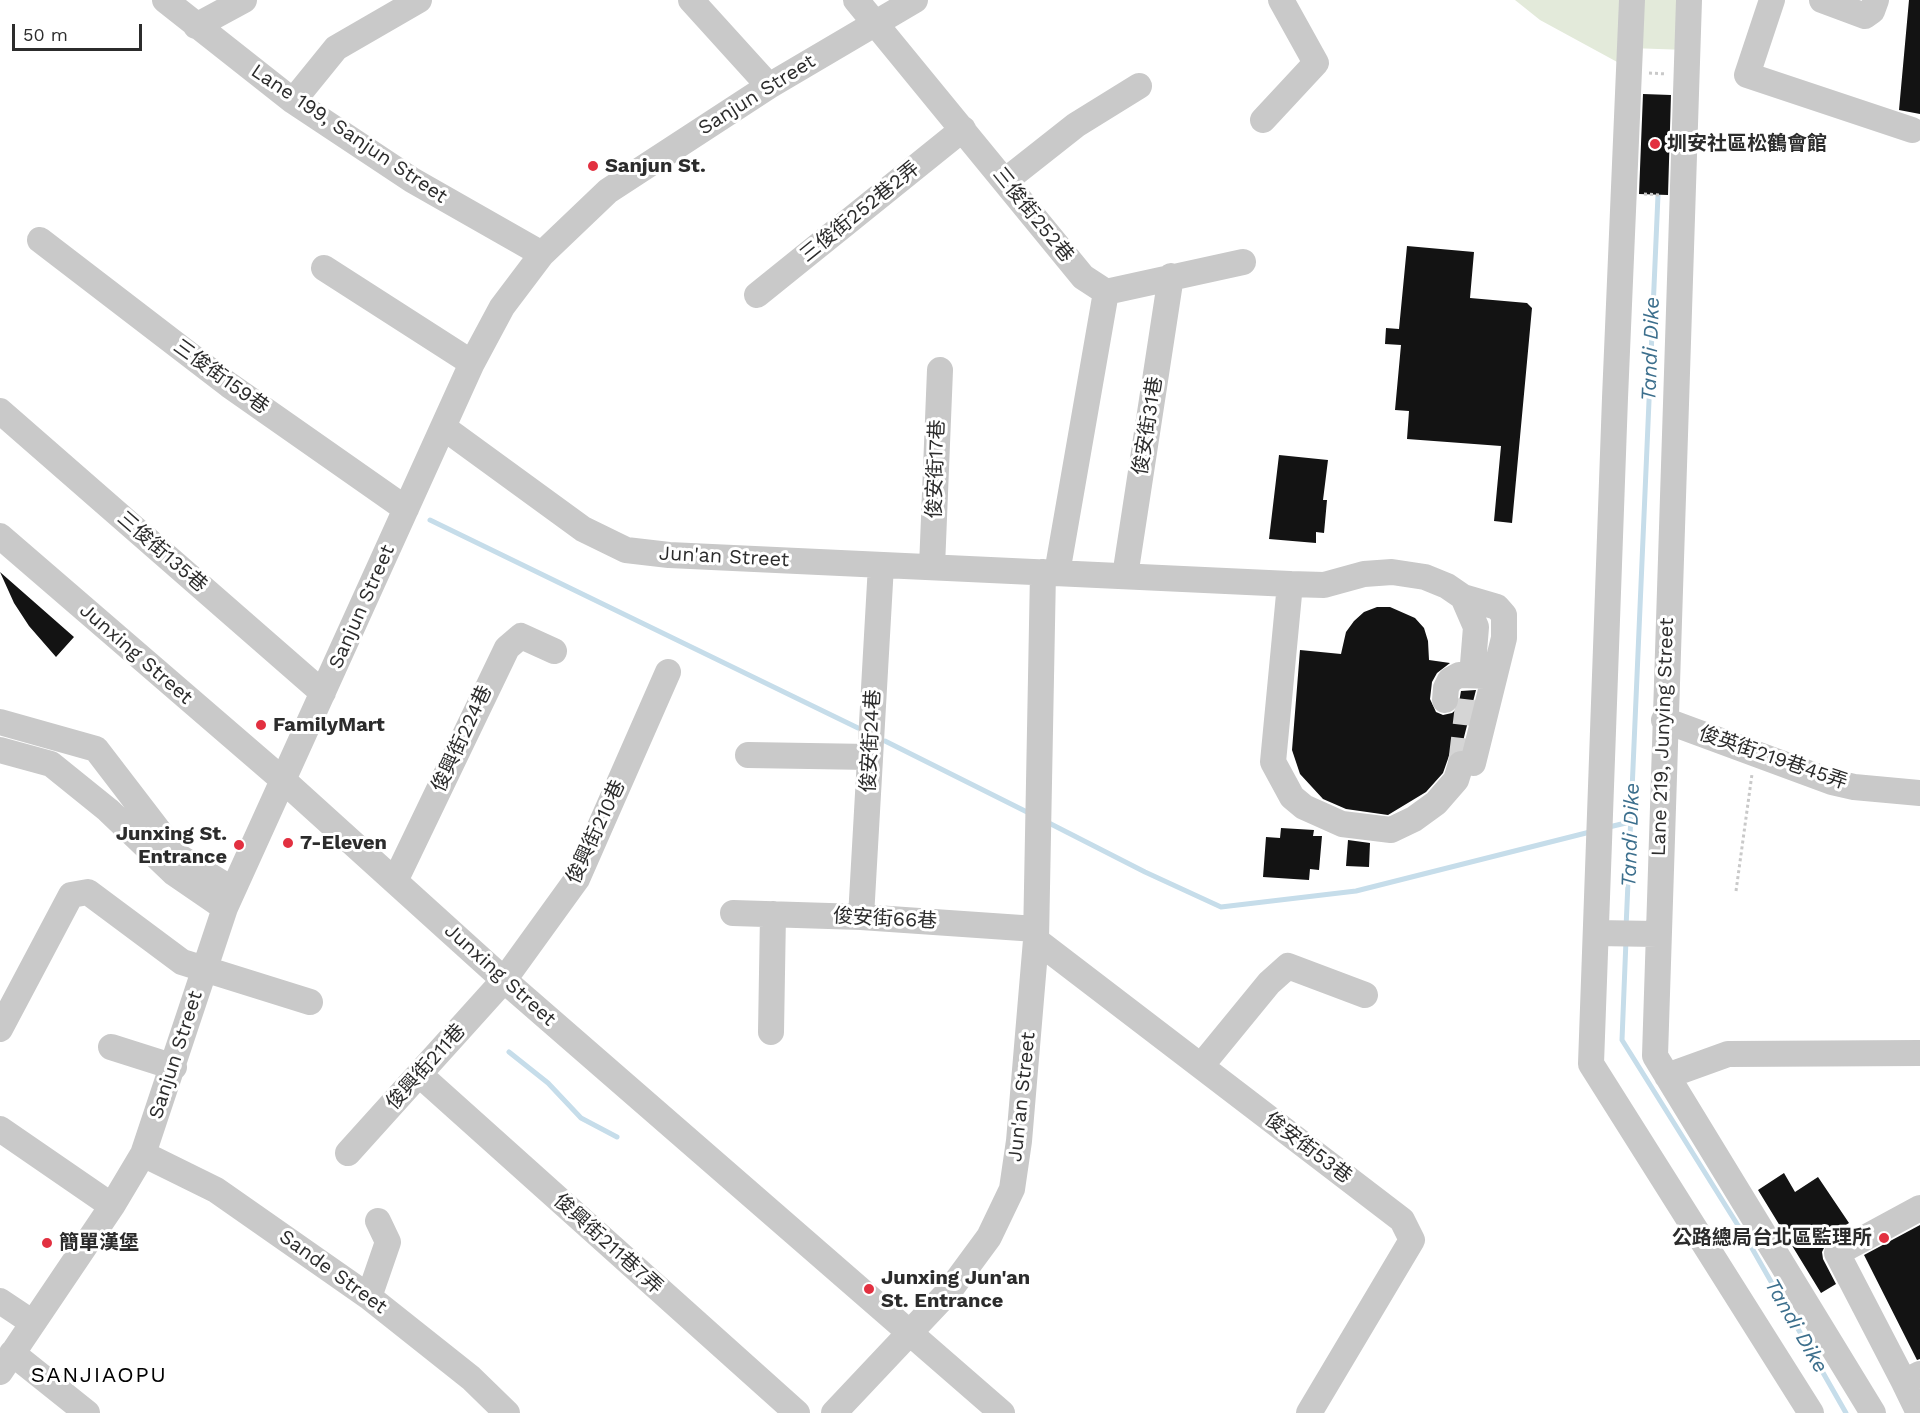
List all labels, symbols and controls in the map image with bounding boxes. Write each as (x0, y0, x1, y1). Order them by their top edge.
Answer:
scale bar (15, 12, 146, 50)
text: 50 m (23, 24, 68, 45)
street label: Sanjun Street (694, 49, 820, 141)
street label: Lane 199, Sanjun Street (246, 59, 452, 209)
place label: 圳安社區松鶴會館 (1667, 132, 1827, 156)
marker: 圳安社區松鶴會館 (1648, 137, 1662, 151)
place label: Sanjun St. (605, 154, 706, 178)
street label: 三俊街252巷2弄 (795, 157, 925, 267)
marker: Sanjun St. (586, 159, 600, 173)
street label: 三俊街252巷 (988, 163, 1078, 267)
water label: Tandi Dike (1637, 296, 1665, 402)
street label: 三俊街159巷 (169, 334, 273, 420)
street label: 俊安街31巷 (1128, 375, 1168, 477)
street label: 俊安街17巷 (922, 419, 950, 519)
street label: 三俊街135巷 (112, 506, 212, 598)
street label: Sanjun Street (324, 541, 400, 673)
street label: Jun'an Street (658, 542, 790, 572)
street label: Junxing Street (75, 598, 197, 710)
street label: Lane 219, Junying Street (1647, 617, 1679, 857)
street label: 俊興街224巷 (427, 682, 497, 796)
street label: 俊安街24巷 (856, 689, 886, 793)
place label: FamilyMart (273, 713, 385, 737)
marker: FamilyMart (254, 718, 268, 732)
street label: 俊英街219巷45弄 (1696, 721, 1850, 795)
street label: 俊興街210巷 (561, 776, 631, 888)
water label: Tandi Dike (1617, 782, 1645, 888)
place label: Junxing St. Entrance (116, 822, 227, 869)
place label: 7-Eleven (300, 831, 387, 855)
marker: 7-Eleven (281, 836, 295, 850)
marker: Junxing St. Entrance (232, 838, 246, 852)
street label: 俊安街66巷 (832, 904, 938, 934)
street label: Junxing Street (439, 919, 561, 1031)
street label: Sanjun Street (144, 988, 208, 1122)
street label: 俊興街211巷 (381, 1019, 471, 1115)
street label: Jun'an Street (1003, 1031, 1041, 1163)
street label: 俊安街53巷 (1260, 1107, 1356, 1189)
street label: 俊興街211巷7弄 (549, 1189, 667, 1299)
street label: Sande Street (274, 1225, 392, 1319)
place label: 公路總局台北區監理所 (1672, 1226, 1872, 1250)
place label: 簡單漢堡 (59, 1231, 139, 1255)
marker: 公路總局台北區監理所 (1877, 1231, 1891, 1245)
marker: 簡單漢堡 (40, 1236, 54, 1250)
place label: Junxing Jun'an St. Entrance (881, 1266, 1030, 1313)
water label: Tandi Dike (1759, 1274, 1833, 1378)
marker: Junxing Jun'an St. Entrance (862, 1282, 876, 1296)
district label: SANJIAOPU (31, 1363, 167, 1389)

